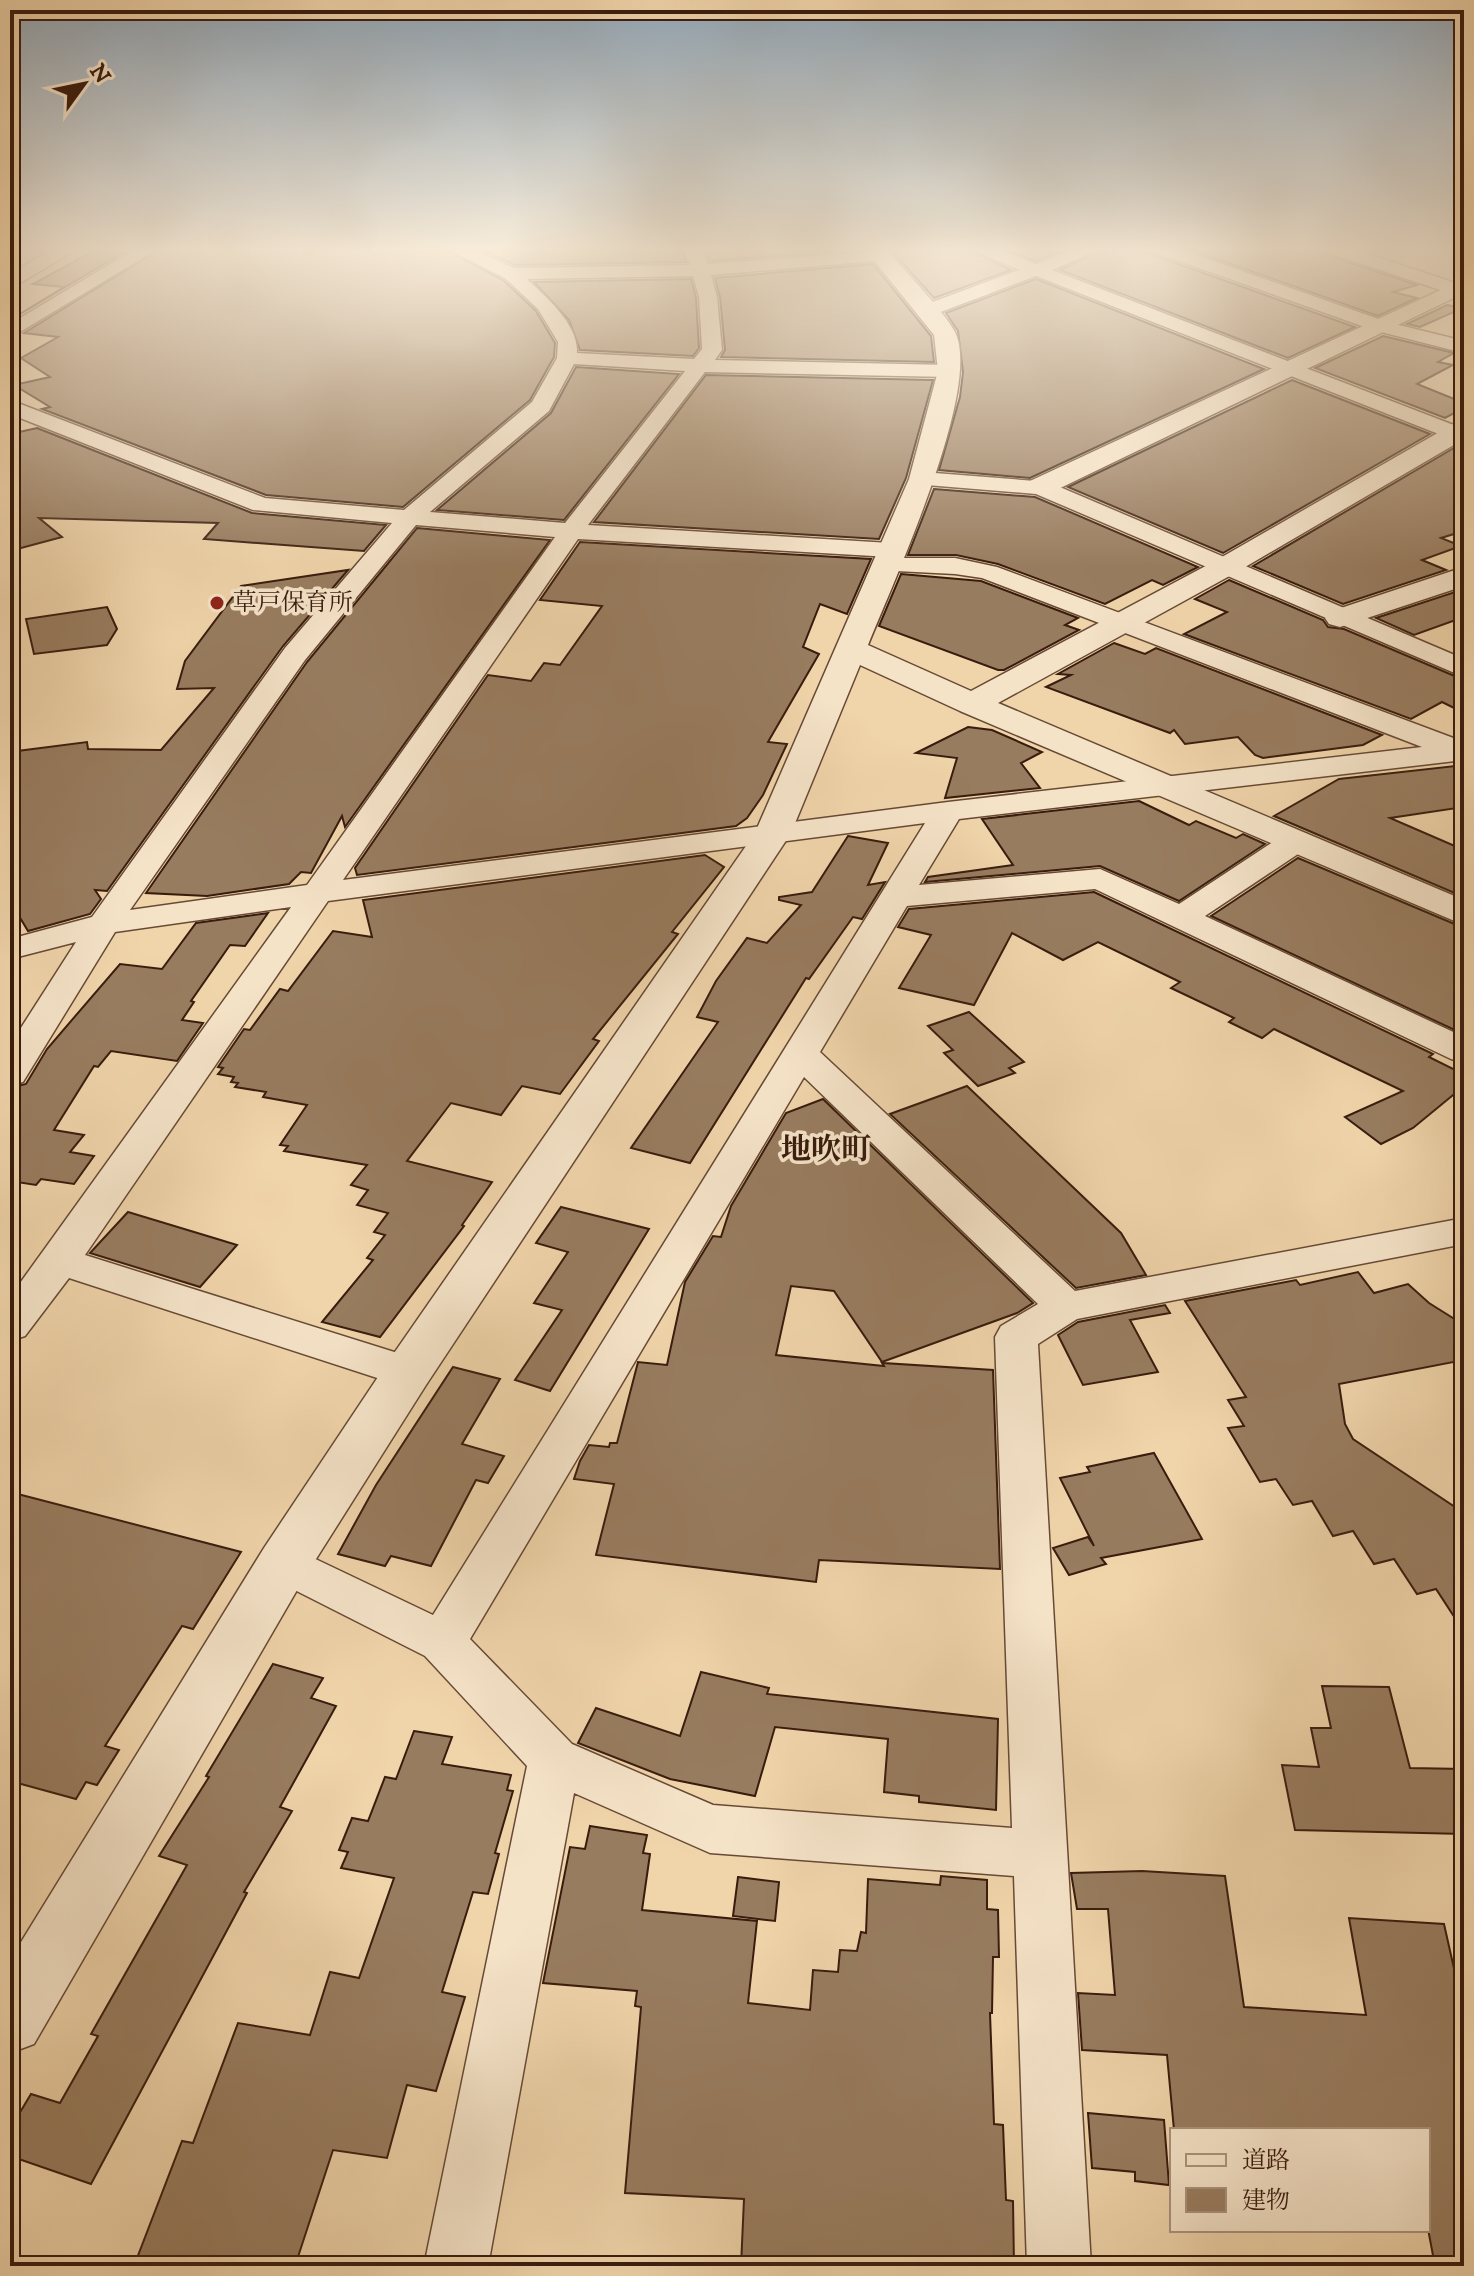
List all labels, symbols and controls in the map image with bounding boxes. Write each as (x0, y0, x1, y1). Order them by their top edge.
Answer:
north arrow (44, 44, 124, 124)
text: N (83, 59, 116, 89)
place label: 草戸保育所 (233, 588, 353, 618)
marker: 草戸保育所 (208, 594, 226, 612)
district label: 地吹町 (781, 1132, 871, 1169)
legend (1170, 2128, 1430, 2232)
text: 道路 (1242, 2146, 1290, 2176)
text: 建物 (1242, 2186, 1290, 2216)

